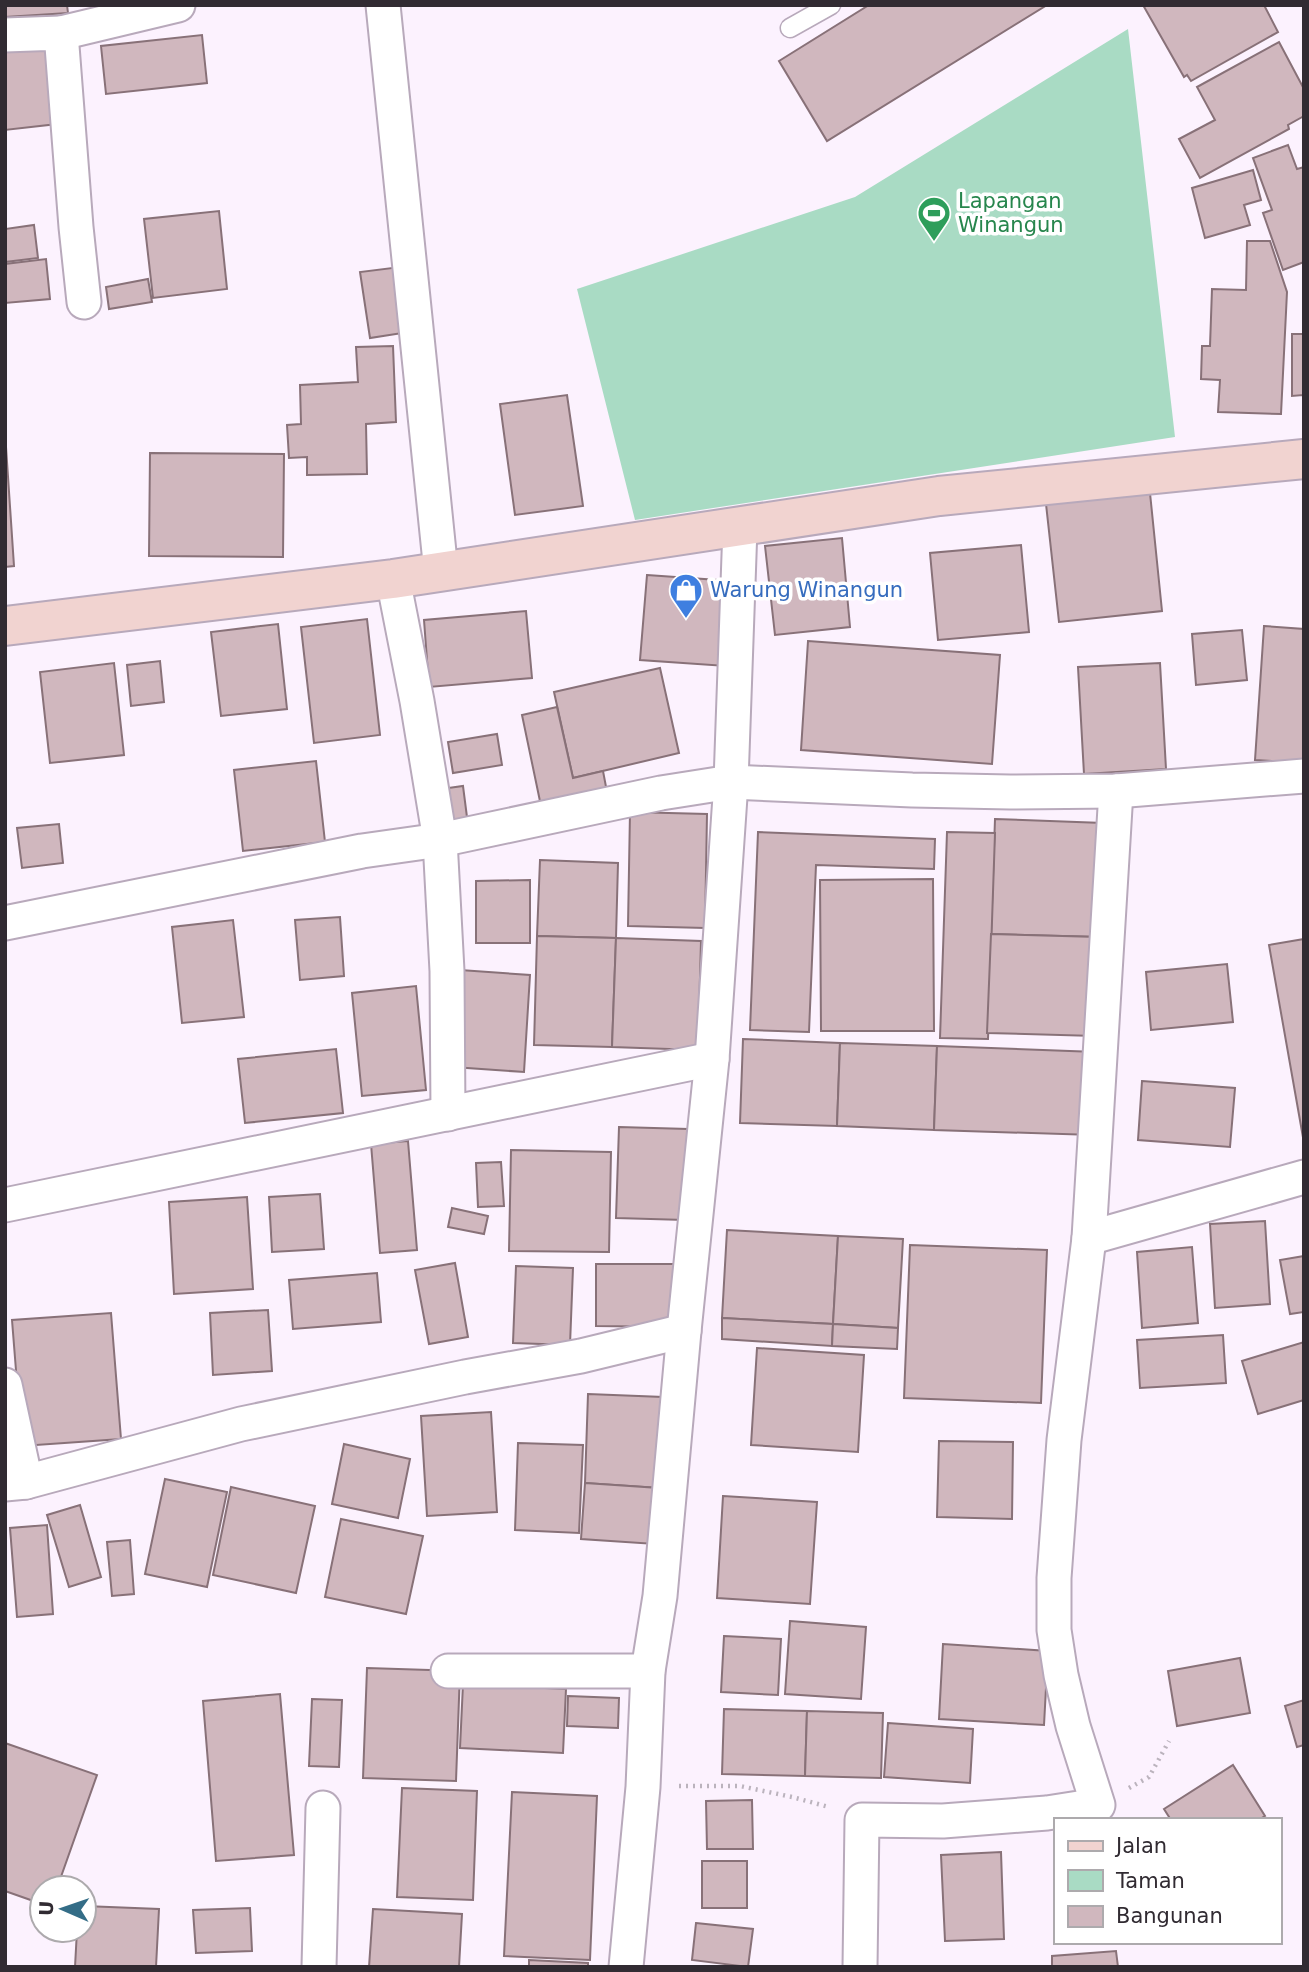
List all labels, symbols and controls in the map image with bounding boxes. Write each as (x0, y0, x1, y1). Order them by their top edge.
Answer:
place label: Lapangan Winangun (958, 189, 1064, 237)
sports icon: Lapangan Winangun (915, 194, 953, 243)
shop icon: Warung Winangun (667, 571, 705, 620)
place label: Warung Winangun (710, 578, 903, 602)
legend (1054, 1818, 1281, 1944)
text: Jalan (1114, 1834, 1167, 1858)
text: Taman (1115, 1869, 1185, 1893)
north arrow (28, 1874, 98, 1944)
text: U (35, 1900, 57, 1917)
text: Bangunan (1116, 1904, 1223, 1928)

